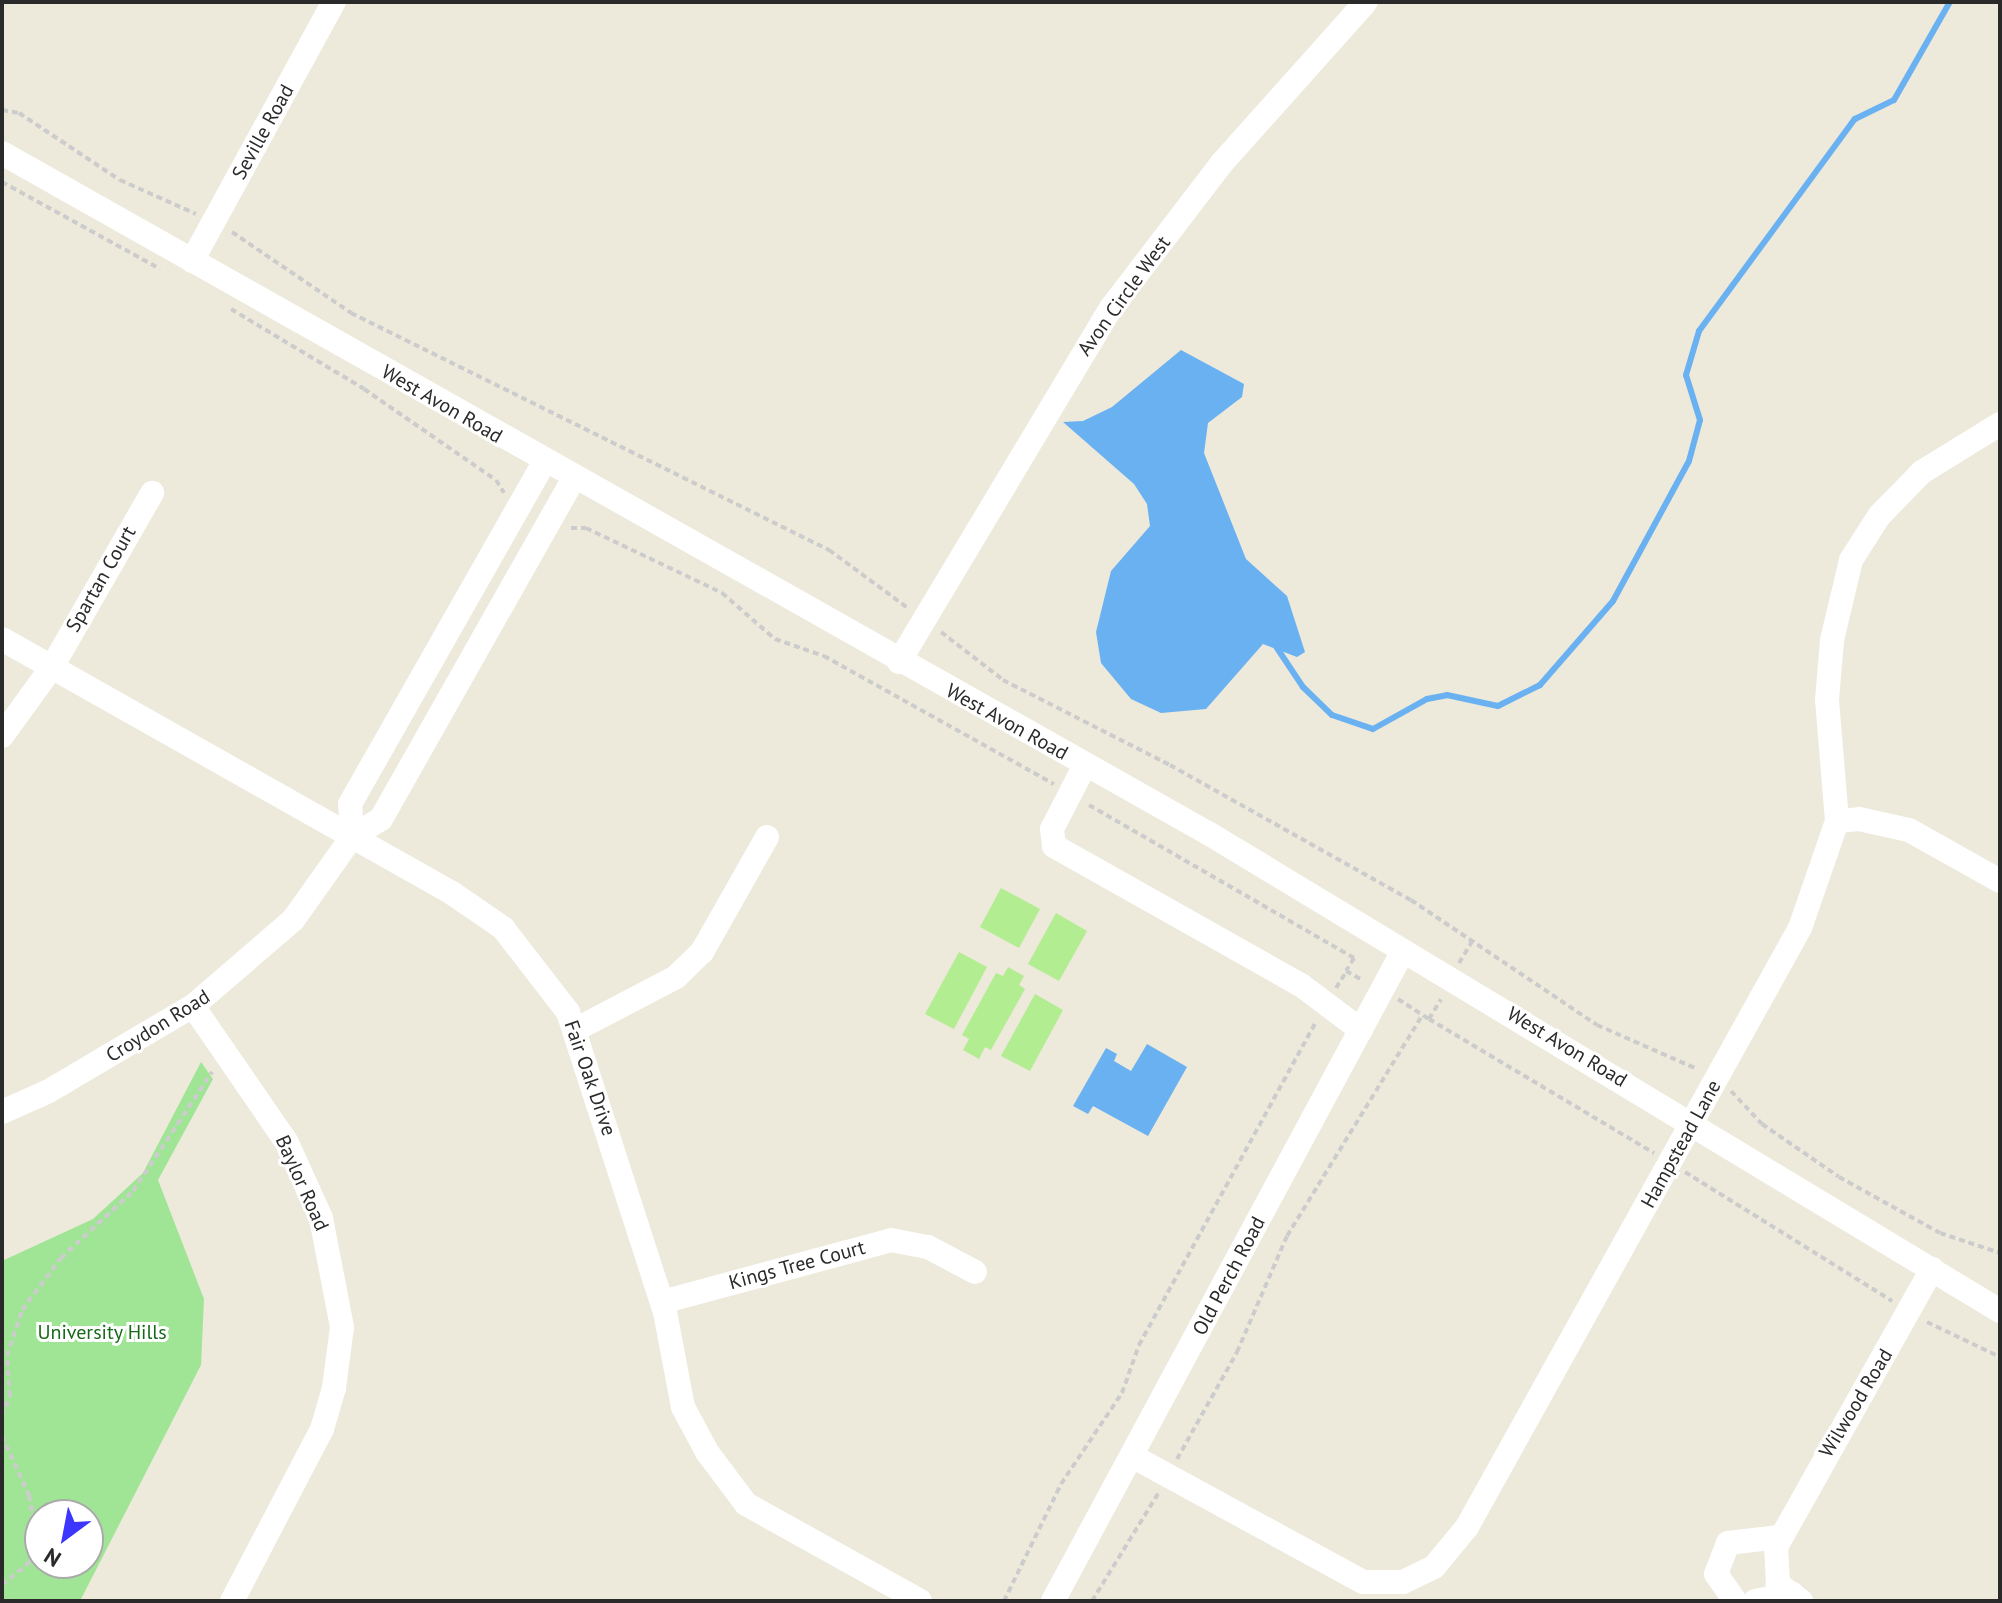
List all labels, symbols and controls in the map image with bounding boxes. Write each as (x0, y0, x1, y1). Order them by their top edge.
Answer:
street label: Seville Road (227, 80, 299, 184)
street label: Avon Circle West (1072, 231, 1176, 361)
street label: West Avon Road (377, 360, 507, 448)
street label: Spartan Court (61, 522, 141, 636)
street label: West Avon Road (942, 678, 1072, 766)
street label: Croydon Road (102, 985, 214, 1067)
street label: West Avon Road (1502, 1002, 1632, 1092)
street label: Fair Oak Drive (559, 1017, 621, 1139)
street label: Hampstead Lane (1636, 1076, 1726, 1212)
street label: Baylor Road (270, 1132, 334, 1234)
street label: Old Perch Road (1188, 1213, 1270, 1339)
street label: Kings Tree Court (726, 1235, 868, 1295)
park label: University Hills (37, 1320, 167, 1344)
street label: Wilwood Road (1814, 1344, 1898, 1462)
north arrow (24, 1499, 104, 1579)
text: N (39, 1542, 66, 1573)

